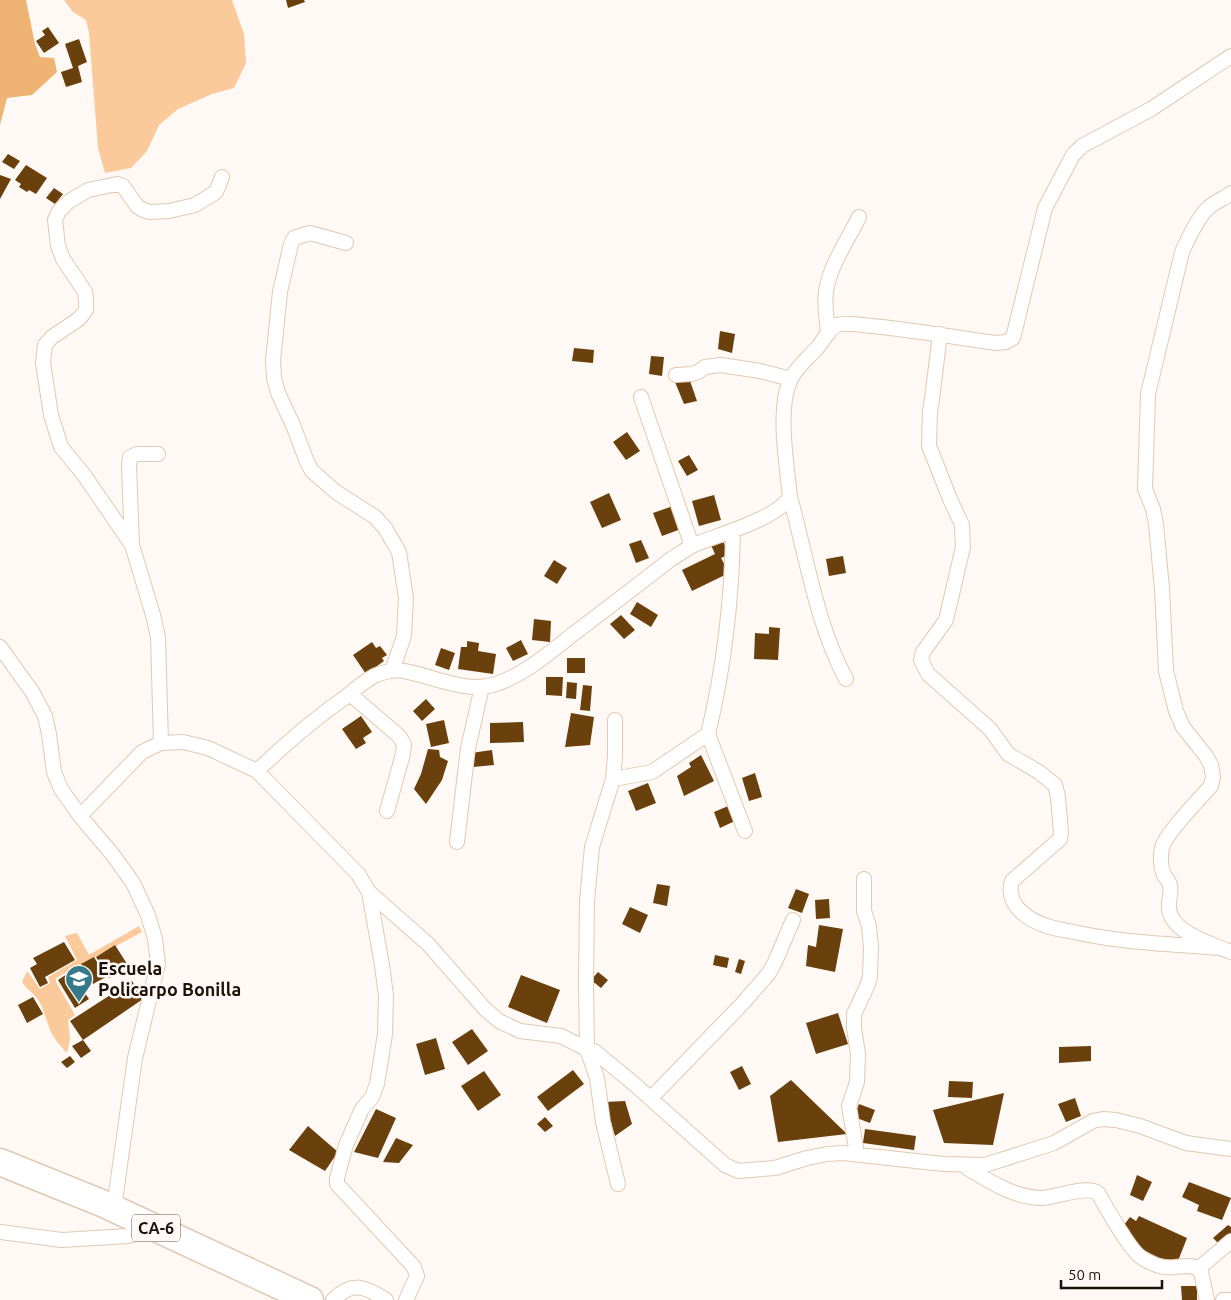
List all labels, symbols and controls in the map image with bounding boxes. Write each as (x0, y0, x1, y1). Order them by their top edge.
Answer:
place label: Escuela Policarpo Bonilla (98, 958, 241, 999)
school or university icon: Escuela Policarpo Bonilla (64, 964, 94, 1003)
road number: CA-6 (132, 1214, 180, 1242)
scale bar (1061, 1258, 1162, 1290)
text: 50 m (1068, 1266, 1101, 1283)

